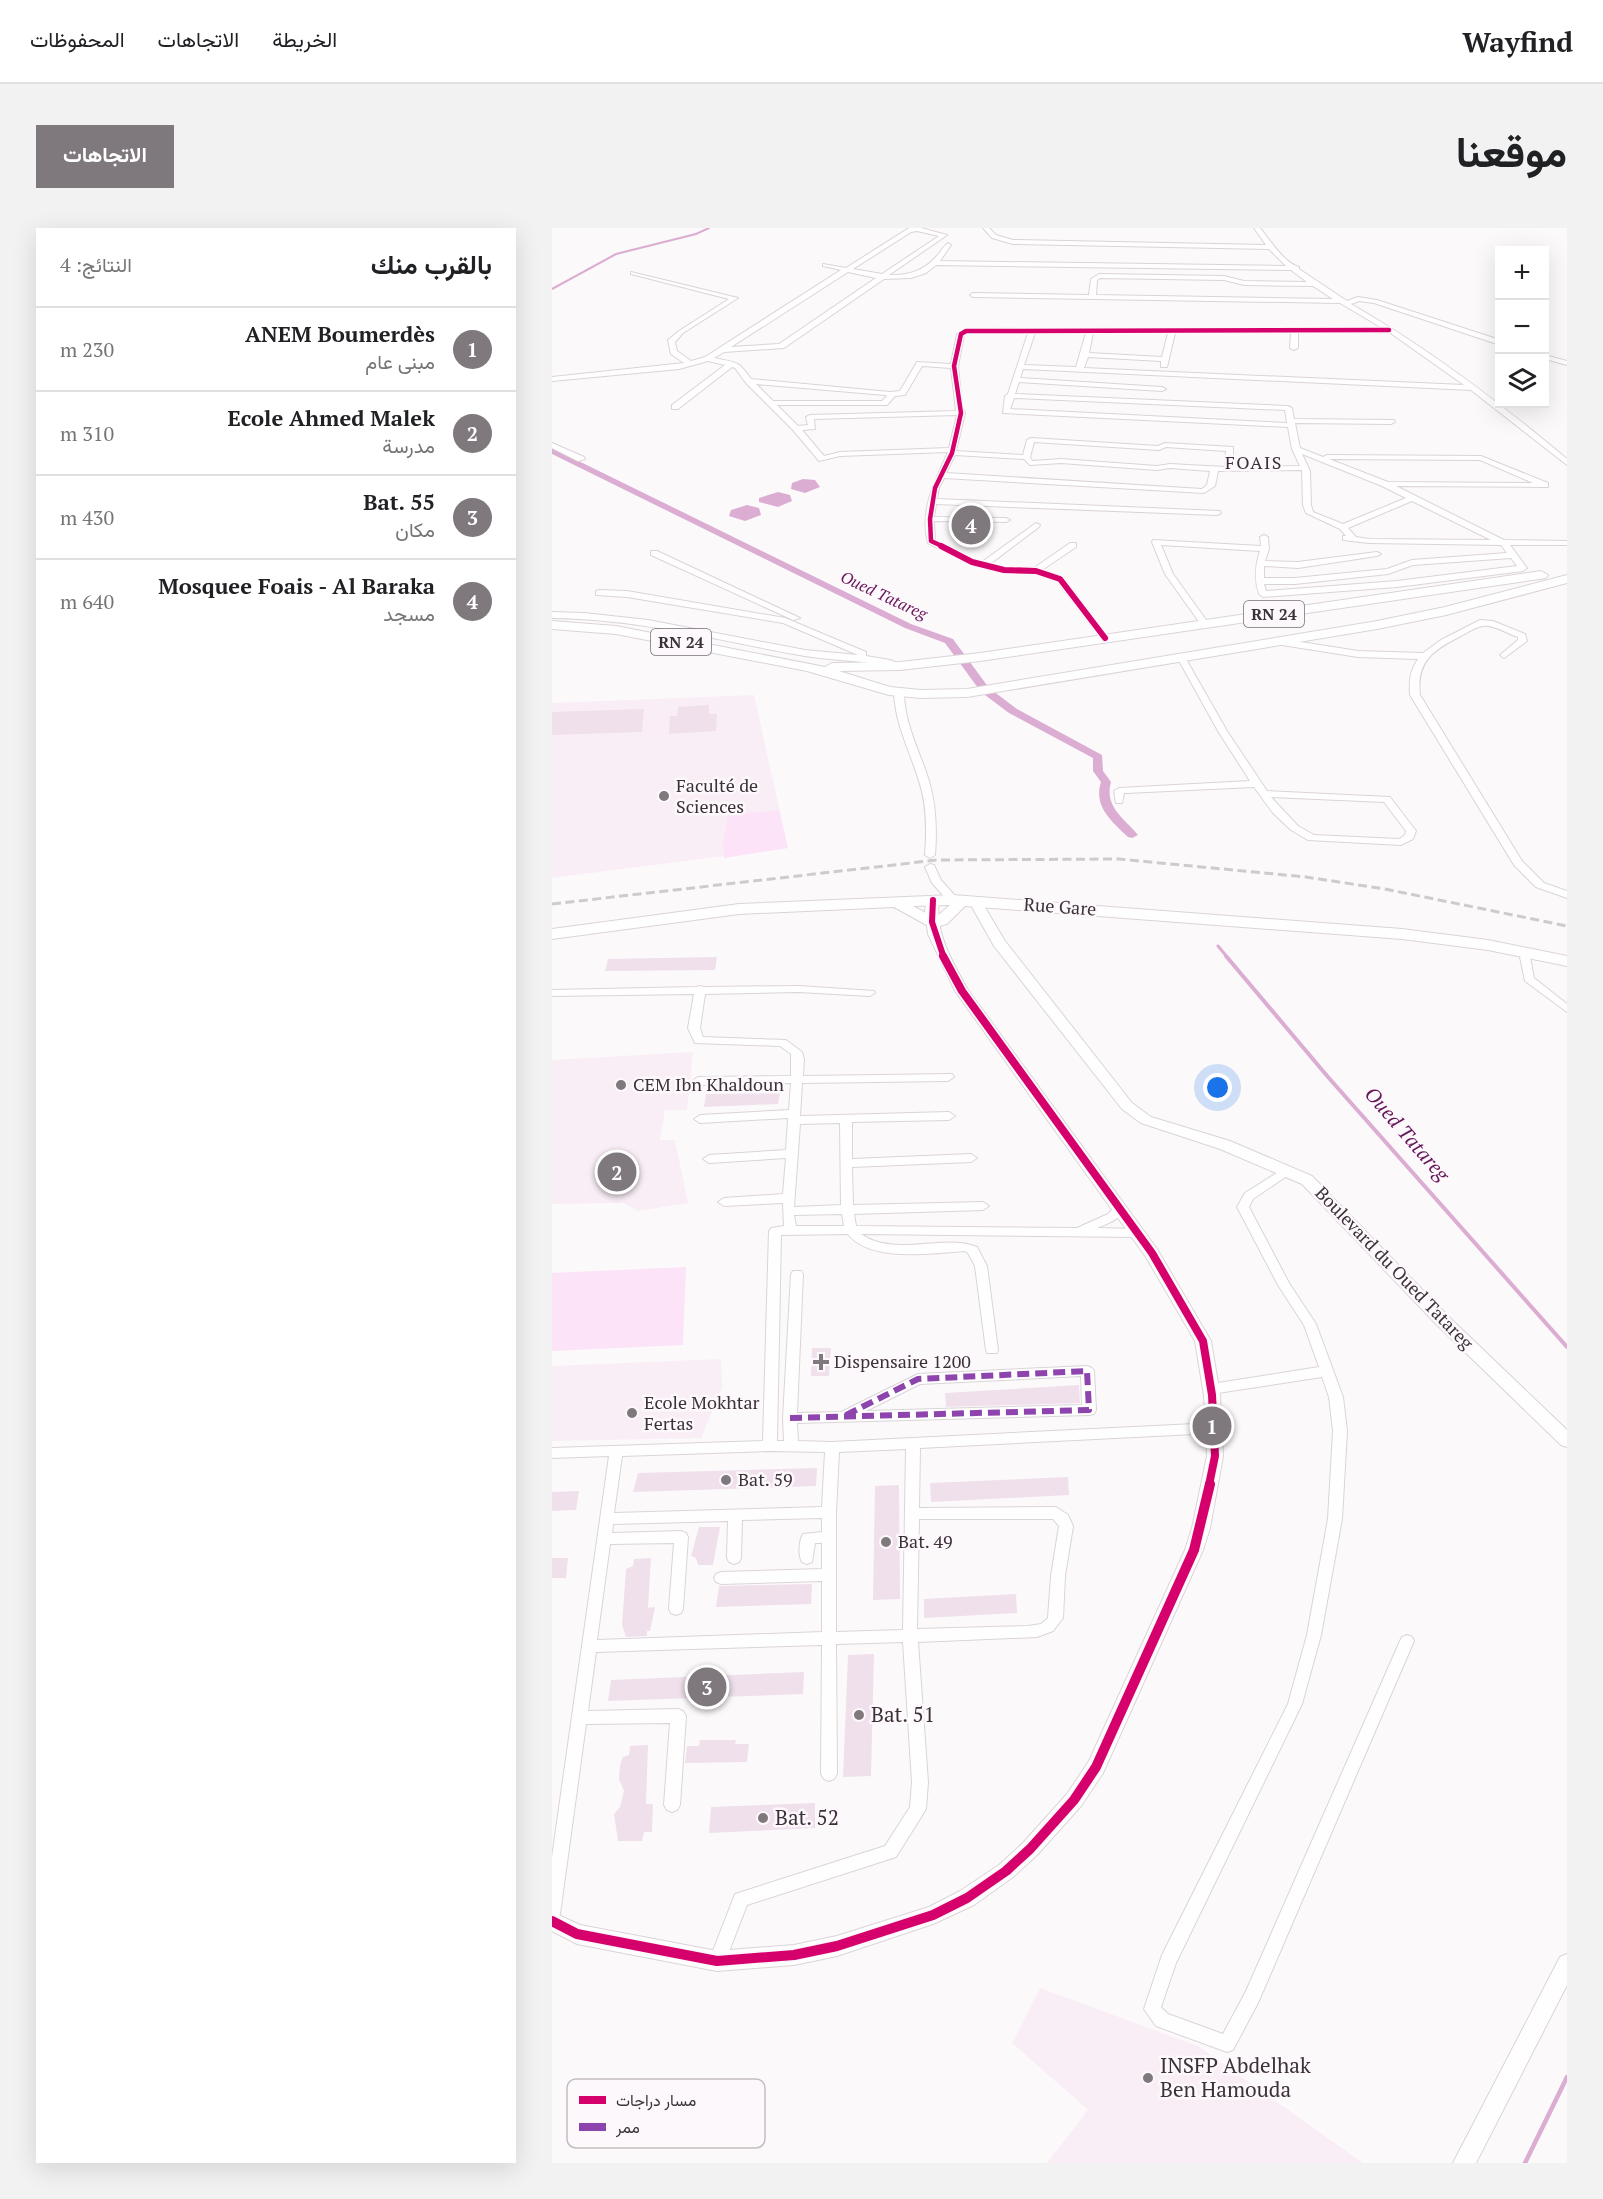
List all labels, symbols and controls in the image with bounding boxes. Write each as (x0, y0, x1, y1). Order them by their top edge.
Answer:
text: Wayfind (1462, 23, 1573, 60)
text: المحفوظات (30, 25, 125, 53)
text: الاتجاهات (158, 25, 239, 53)
text: الخريطة (272, 25, 337, 53)
text: موقعنا (1456, 123, 1567, 179)
button: الاتجاهات (36, 125, 174, 188)
map controls (1495, 246, 1549, 408)
button: + (1495, 246, 1549, 300)
text: بالقرب منك (371, 247, 492, 281)
text: النتائج: 4 (60, 251, 132, 278)
button: − (1495, 300, 1549, 354)
text: ANEM Boumerdès (245, 319, 435, 348)
text: 230 m (60, 336, 114, 363)
text: 1 (467, 336, 478, 363)
text: مبنى عام (365, 348, 435, 375)
button: layers (1495, 354, 1549, 408)
text: Ecole Ahmed Malek (227, 403, 435, 432)
text: 310 m (60, 420, 114, 447)
text: 2 (467, 420, 478, 447)
text: مدرسة (382, 432, 435, 459)
district label: FOAIS (1225, 450, 1283, 474)
text: Bat. 55 (363, 487, 435, 516)
pin: 4 (952, 502, 990, 548)
text: 430 m (60, 504, 114, 531)
text: 3 (467, 504, 478, 531)
text: مكان (395, 516, 435, 543)
water label: Oued Tatareg (837, 565, 932, 625)
text: Mosquee Foais - Al Baraka (158, 571, 435, 600)
text: 640 m (60, 588, 114, 615)
text: 4 (467, 588, 478, 615)
text: مسجد (383, 600, 435, 627)
road number: RN 24 (1244, 601, 1304, 627)
road number: RN 24 (651, 629, 711, 655)
place label: Faculté de Sciences (676, 773, 758, 818)
marker: Faculté de Sciences (657, 789, 671, 803)
street label: Rue Gare (1023, 891, 1097, 921)
place label: CEM Ibn Khaldoun (633, 1072, 784, 1096)
your location (1203, 1073, 1232, 1102)
marker: CEM Ibn Khaldoun (614, 1078, 628, 1092)
water label: Oued Tatareg (1359, 1081, 1457, 1187)
pin: 2 (598, 1150, 636, 1194)
street label: Boulevard du Oued Tatareg (1310, 1181, 1479, 1354)
place label: Dispensaire 1200 (834, 1349, 971, 1373)
marker: Dispensaire 1200 (812, 1353, 830, 1371)
place label: Ecole Mokhtar Fertas (644, 1390, 760, 1435)
pin: 1 (1192, 1404, 1232, 1448)
marker: Ecole Mokhtar Fertas (625, 1406, 639, 1420)
place label: Bat. 59 (738, 1467, 793, 1491)
marker: Bat. 59 (719, 1473, 733, 1487)
place label: Bat. 49 (898, 1529, 953, 1553)
marker: Bat. 49 (879, 1535, 893, 1549)
pin: 3 (688, 1664, 726, 1710)
place label: Bat. 51 (871, 1700, 935, 1728)
marker: Bat. 51 (852, 1708, 866, 1722)
place label: Bat. 52 (775, 1803, 839, 1831)
marker: Bat. 52 (756, 1811, 770, 1825)
place label: INSFP Abdelhak Ben Hamouda (1160, 2051, 1311, 2103)
marker: INSFP Abdelhak Ben Hamouda (1141, 2071, 1155, 2085)
legend (567, 2079, 765, 2148)
text: مسار دراجات (616, 2089, 696, 2111)
text: ممر (615, 2116, 640, 2138)

